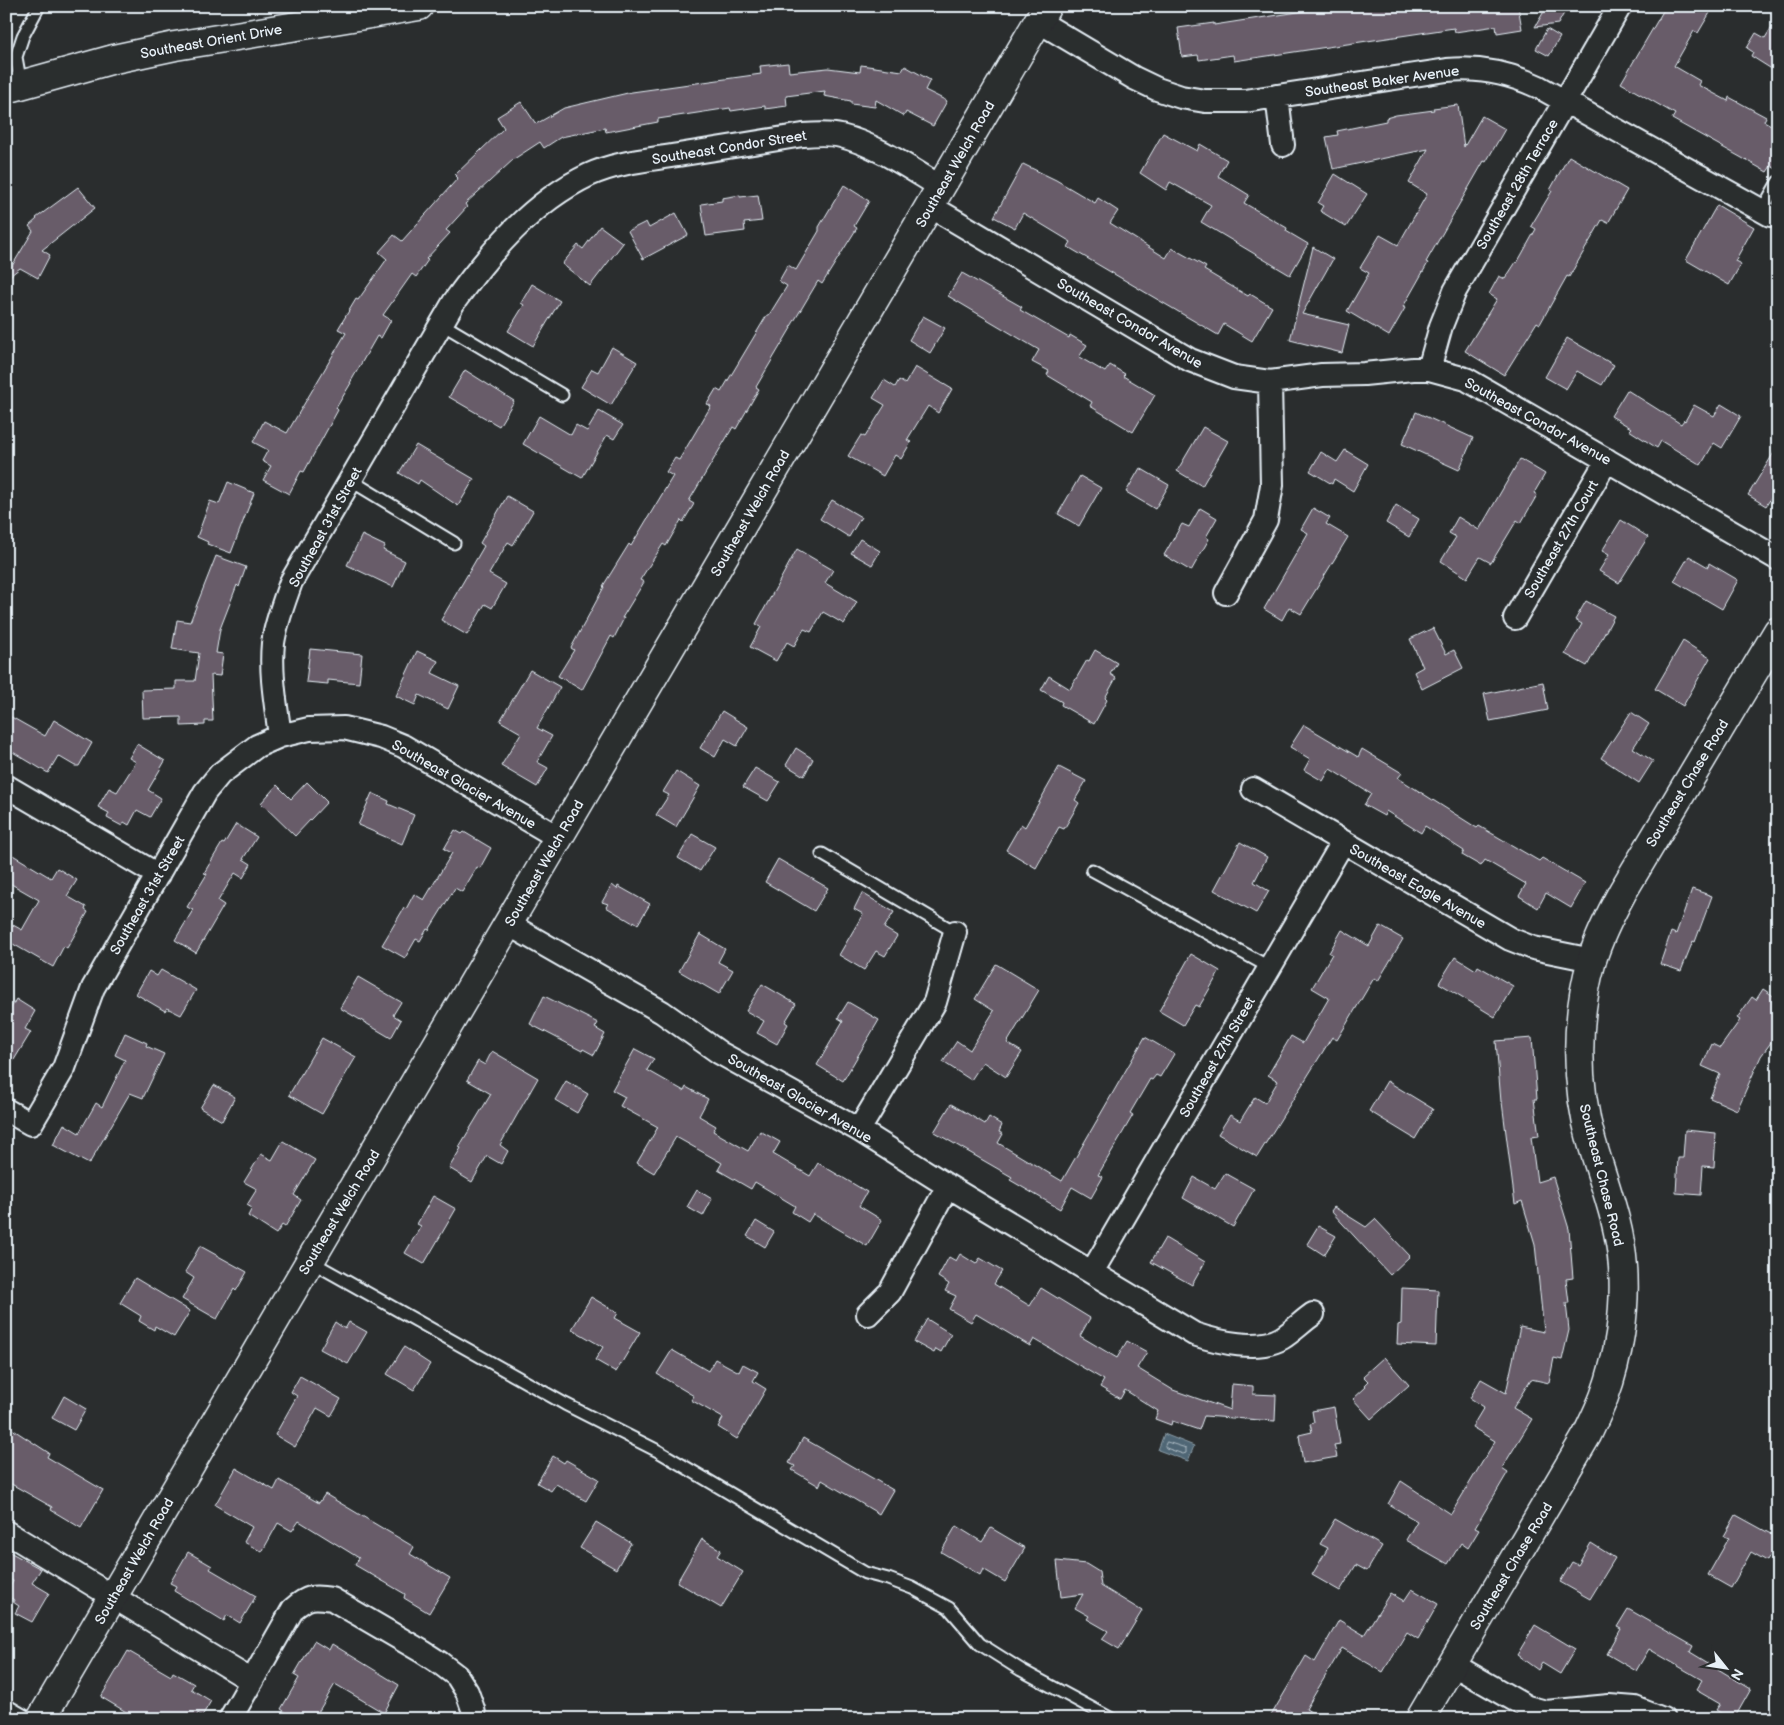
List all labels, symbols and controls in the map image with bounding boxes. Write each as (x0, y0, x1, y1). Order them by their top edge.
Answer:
street label: Southeast Orient Drive (139, 21, 283, 62)
street label: Southeast Baker Avenue (1304, 62, 1460, 101)
street label: Southeast Welch Road (912, 98, 999, 230)
street label: Southeast 28th Terrace (1473, 116, 1562, 253)
street label: Southeast Condor Street (651, 127, 808, 168)
street label: Southeast Condor Avenue (1054, 275, 1205, 372)
street label: Southeast Condor Avenue (1462, 374, 1614, 469)
street label: Southeast Welch Road (707, 447, 794, 579)
street label: Southeast 31st Street (285, 464, 366, 590)
street label: Southeast 27th Court (1521, 477, 1602, 601)
street label: Southeast Chase Road (1643, 716, 1732, 850)
street label: Southeast Glacier Avenue (389, 736, 539, 833)
street label: Southeast Welch Road (501, 797, 588, 929)
street label: Southeast 31st Street (106, 832, 189, 958)
street label: Southeast Eagle Avenue (1347, 840, 1489, 932)
street label: Southeast 27th Street (1176, 993, 1259, 1121)
street label: Southeast Glacier Avenue (725, 1050, 875, 1147)
street label: Southeast Chase Road (1576, 1102, 1627, 1248)
street label: Southeast Welch Road (295, 1147, 384, 1278)
street label: Southeast Welch Road (91, 1495, 178, 1627)
street label: Southeast Chase Road (1467, 1499, 1556, 1633)
north arrow (1702, 1642, 1752, 1692)
text: N (1727, 1665, 1747, 1683)

